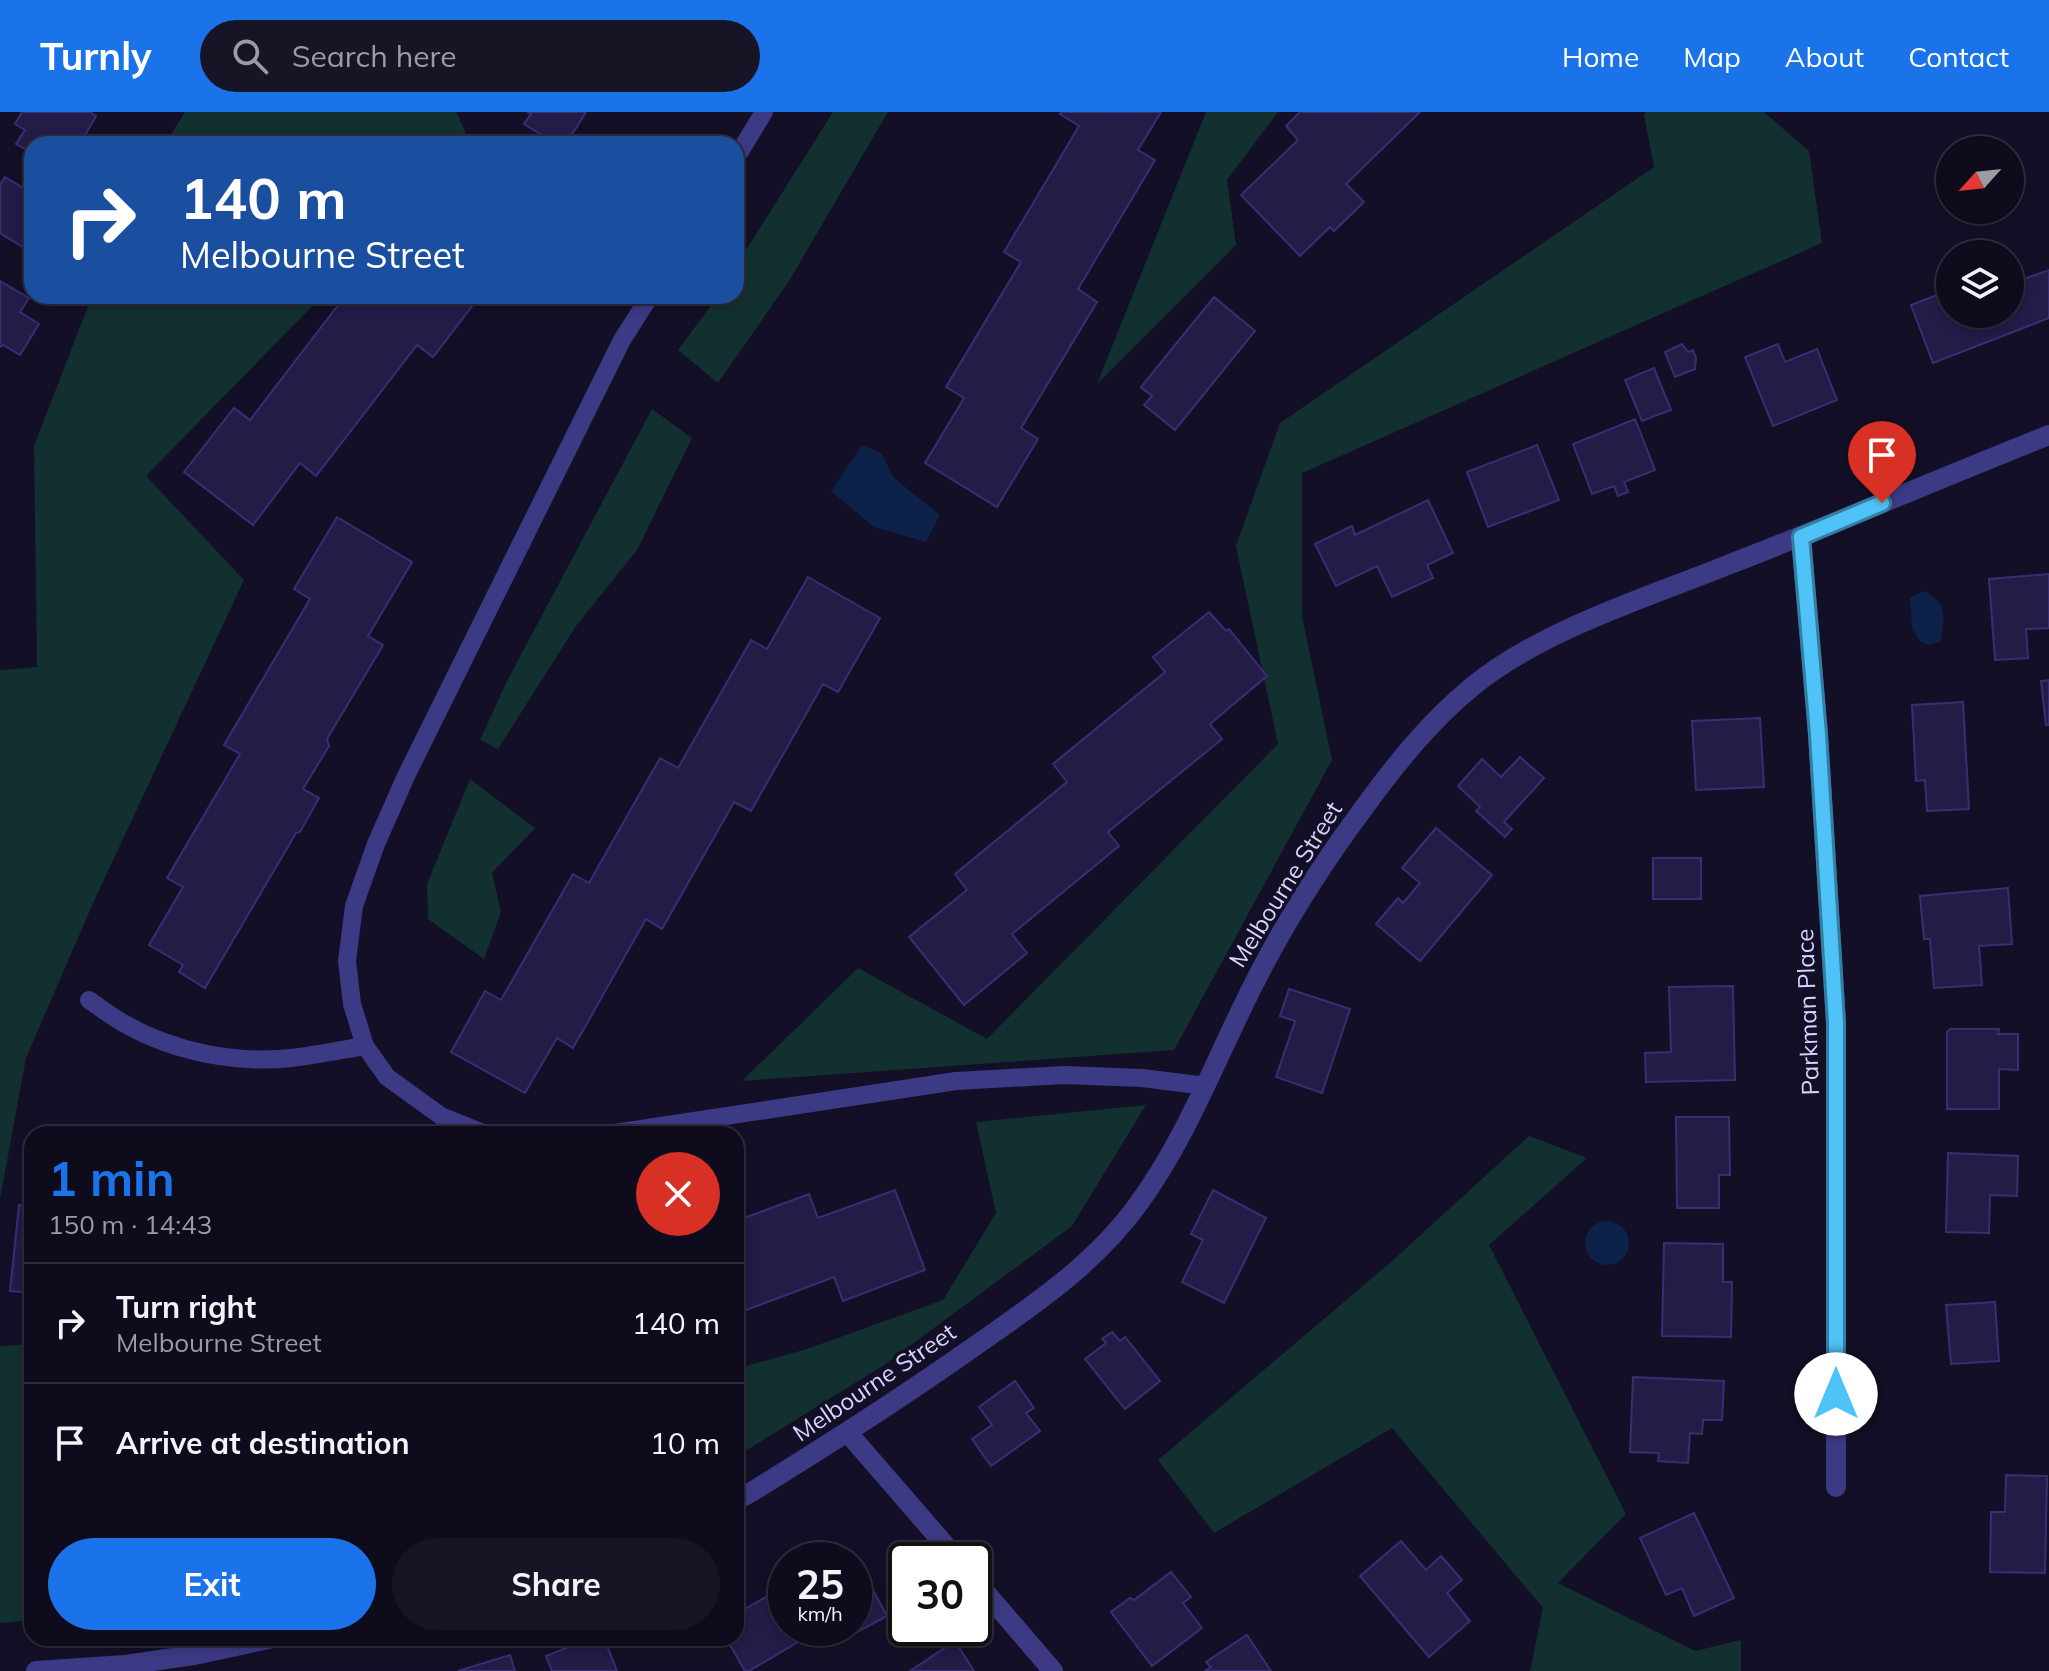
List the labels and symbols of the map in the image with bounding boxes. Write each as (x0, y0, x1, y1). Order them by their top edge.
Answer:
north arrow (1936, 136, 2024, 224)
pin (1848, 421, 1916, 503)
street label: Melbourne Street (1222, 796, 1348, 972)
street label: Parkman Place (1789, 928, 1825, 1096)
street label: Melbourne Street (787, 1317, 961, 1447)
position arrow (1794, 1352, 1878, 1436)
speed limit sign: 30 (888, 1542, 992, 1646)

